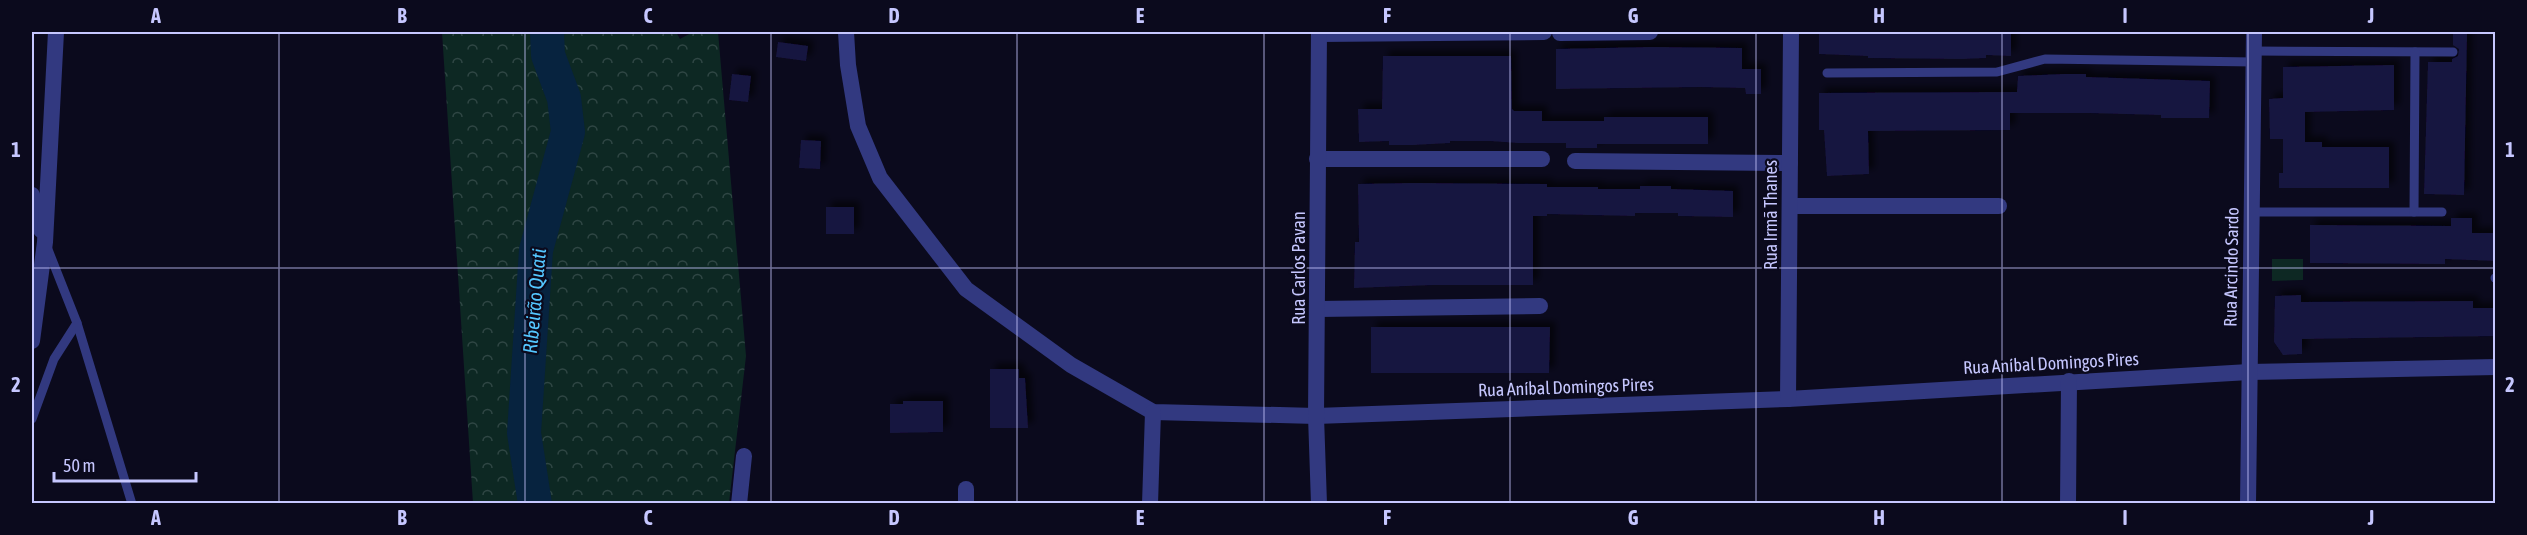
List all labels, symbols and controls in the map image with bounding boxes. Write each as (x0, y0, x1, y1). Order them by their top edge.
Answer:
text: A (150, 4, 161, 27)
text: B (397, 4, 407, 27)
text: C (644, 4, 653, 27)
text: D (888, 4, 900, 27)
text: E (1136, 4, 1145, 27)
text: F (1383, 4, 1391, 27)
text: G (1628, 4, 1639, 27)
text: H (1873, 4, 1885, 27)
text: I (2122, 4, 2128, 27)
text: J (2367, 4, 2374, 27)
text: 1 (11, 138, 21, 161)
text: 1 (2505, 138, 2515, 161)
street label: Rua Irmã Thanes (1760, 160, 1781, 270)
street label: Rua Arcindo Sardo (2219, 207, 2243, 327)
street label: Rua Carlos Pavan (1288, 211, 1309, 325)
water label: Ribeirão Quati (518, 247, 550, 355)
street label: Rua Aníbal Domingos Pires (1963, 348, 2139, 378)
text: 2 (11, 373, 21, 396)
street label: Rua Aníbal Domingos Pires (1478, 373, 1654, 401)
text: 2 (2505, 373, 2515, 396)
scale bar (54, 445, 196, 483)
text: 50 m (63, 455, 95, 476)
text: A (150, 506, 161, 529)
text: B (397, 506, 407, 529)
text: C (644, 506, 653, 529)
text: D (888, 506, 900, 529)
text: E (1136, 506, 1145, 529)
text: F (1383, 506, 1391, 529)
text: G (1628, 506, 1639, 529)
text: H (1873, 506, 1885, 529)
text: I (2122, 506, 2128, 529)
text: J (2367, 506, 2374, 529)

